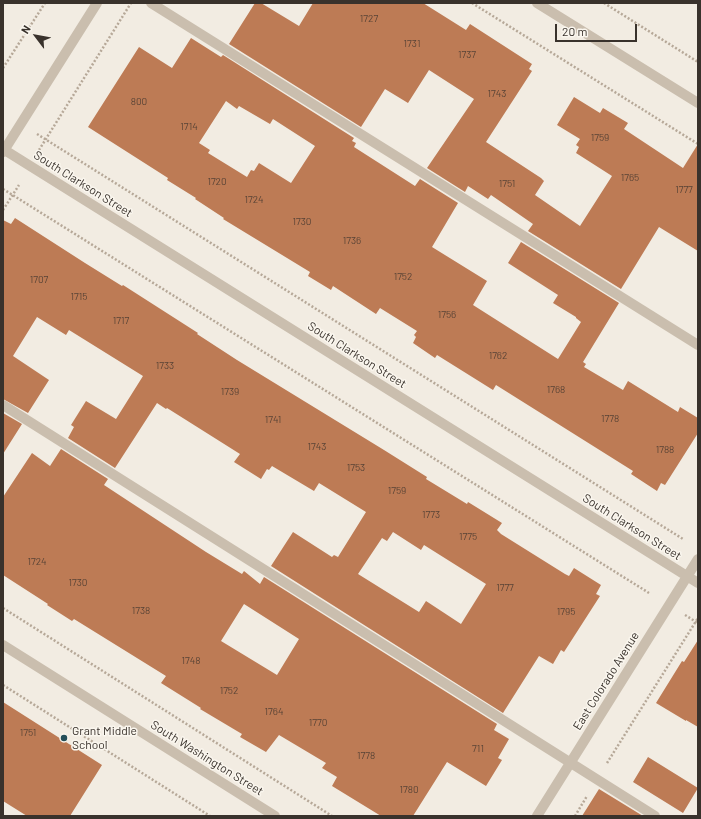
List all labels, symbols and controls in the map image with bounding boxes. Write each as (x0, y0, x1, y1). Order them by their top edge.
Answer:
house number: 1727 (360, 13, 378, 25)
north arrow (16, 16, 56, 56)
scale bar (557, 16, 639, 42)
text: N (18, 23, 33, 36)
text: 20 m (562, 24, 588, 38)
house number: 1731 (404, 38, 420, 50)
house number: 1737 (458, 49, 476, 61)
house number: 1743 (488, 88, 506, 100)
house number: 800 (131, 96, 147, 108)
house number: 1714 (180, 121, 198, 133)
house number: 1759 (591, 132, 609, 144)
street label: South Clarkson Street (31, 148, 135, 220)
house number: 1765 (621, 172, 639, 184)
house number: 1720 (207, 176, 227, 188)
house number: 1751 (499, 178, 515, 190)
house number: 1777 (675, 184, 693, 196)
house number: 1724 (244, 194, 264, 206)
house number: 1730 (292, 216, 312, 228)
house number: 1736 (343, 235, 361, 247)
house number: 1752 (394, 271, 412, 283)
house number: 1707 (30, 274, 48, 286)
house number: 1715 (71, 291, 87, 303)
house number: 1756 (438, 309, 456, 321)
house number: 1717 (113, 315, 129, 327)
street label: South Clarkson Street (305, 319, 409, 391)
house number: 1762 (489, 350, 507, 362)
house number: 1733 (156, 360, 174, 372)
house number: 1768 (547, 384, 565, 396)
house number: 1739 (221, 386, 239, 398)
house number: 1778 (601, 413, 619, 425)
house number: 1741 (265, 414, 281, 426)
house number: 1743 (308, 441, 326, 453)
house number: 1788 (656, 444, 674, 456)
house number: 1753 (347, 462, 365, 474)
house number: 1759 (388, 485, 406, 497)
street label: South Clarkson Street (580, 491, 684, 563)
house number: 1773 (422, 509, 440, 521)
house number: 1775 (459, 531, 477, 543)
house number: 1724 (27, 556, 47, 568)
house number: 1730 (68, 577, 88, 589)
house number: 1777 (496, 582, 514, 594)
house number: 1738 (132, 605, 150, 617)
house number: 1795 (557, 606, 575, 618)
street label: East Colorado Avenue (570, 629, 642, 733)
house number: 1748 (182, 655, 200, 667)
house number: 1752 (220, 685, 238, 697)
house number: 1764 (265, 706, 283, 718)
street label: South Washington Street (148, 717, 266, 799)
house number: 1770 (309, 717, 327, 729)
place label: Grant Middle School (72, 724, 137, 752)
house number: 1751 (20, 727, 36, 739)
marker: Grant Middle School (59, 733, 69, 743)
house number: 711 (472, 743, 484, 755)
house number: 1778 (357, 750, 375, 762)
house number: 1780 (399, 784, 419, 796)

